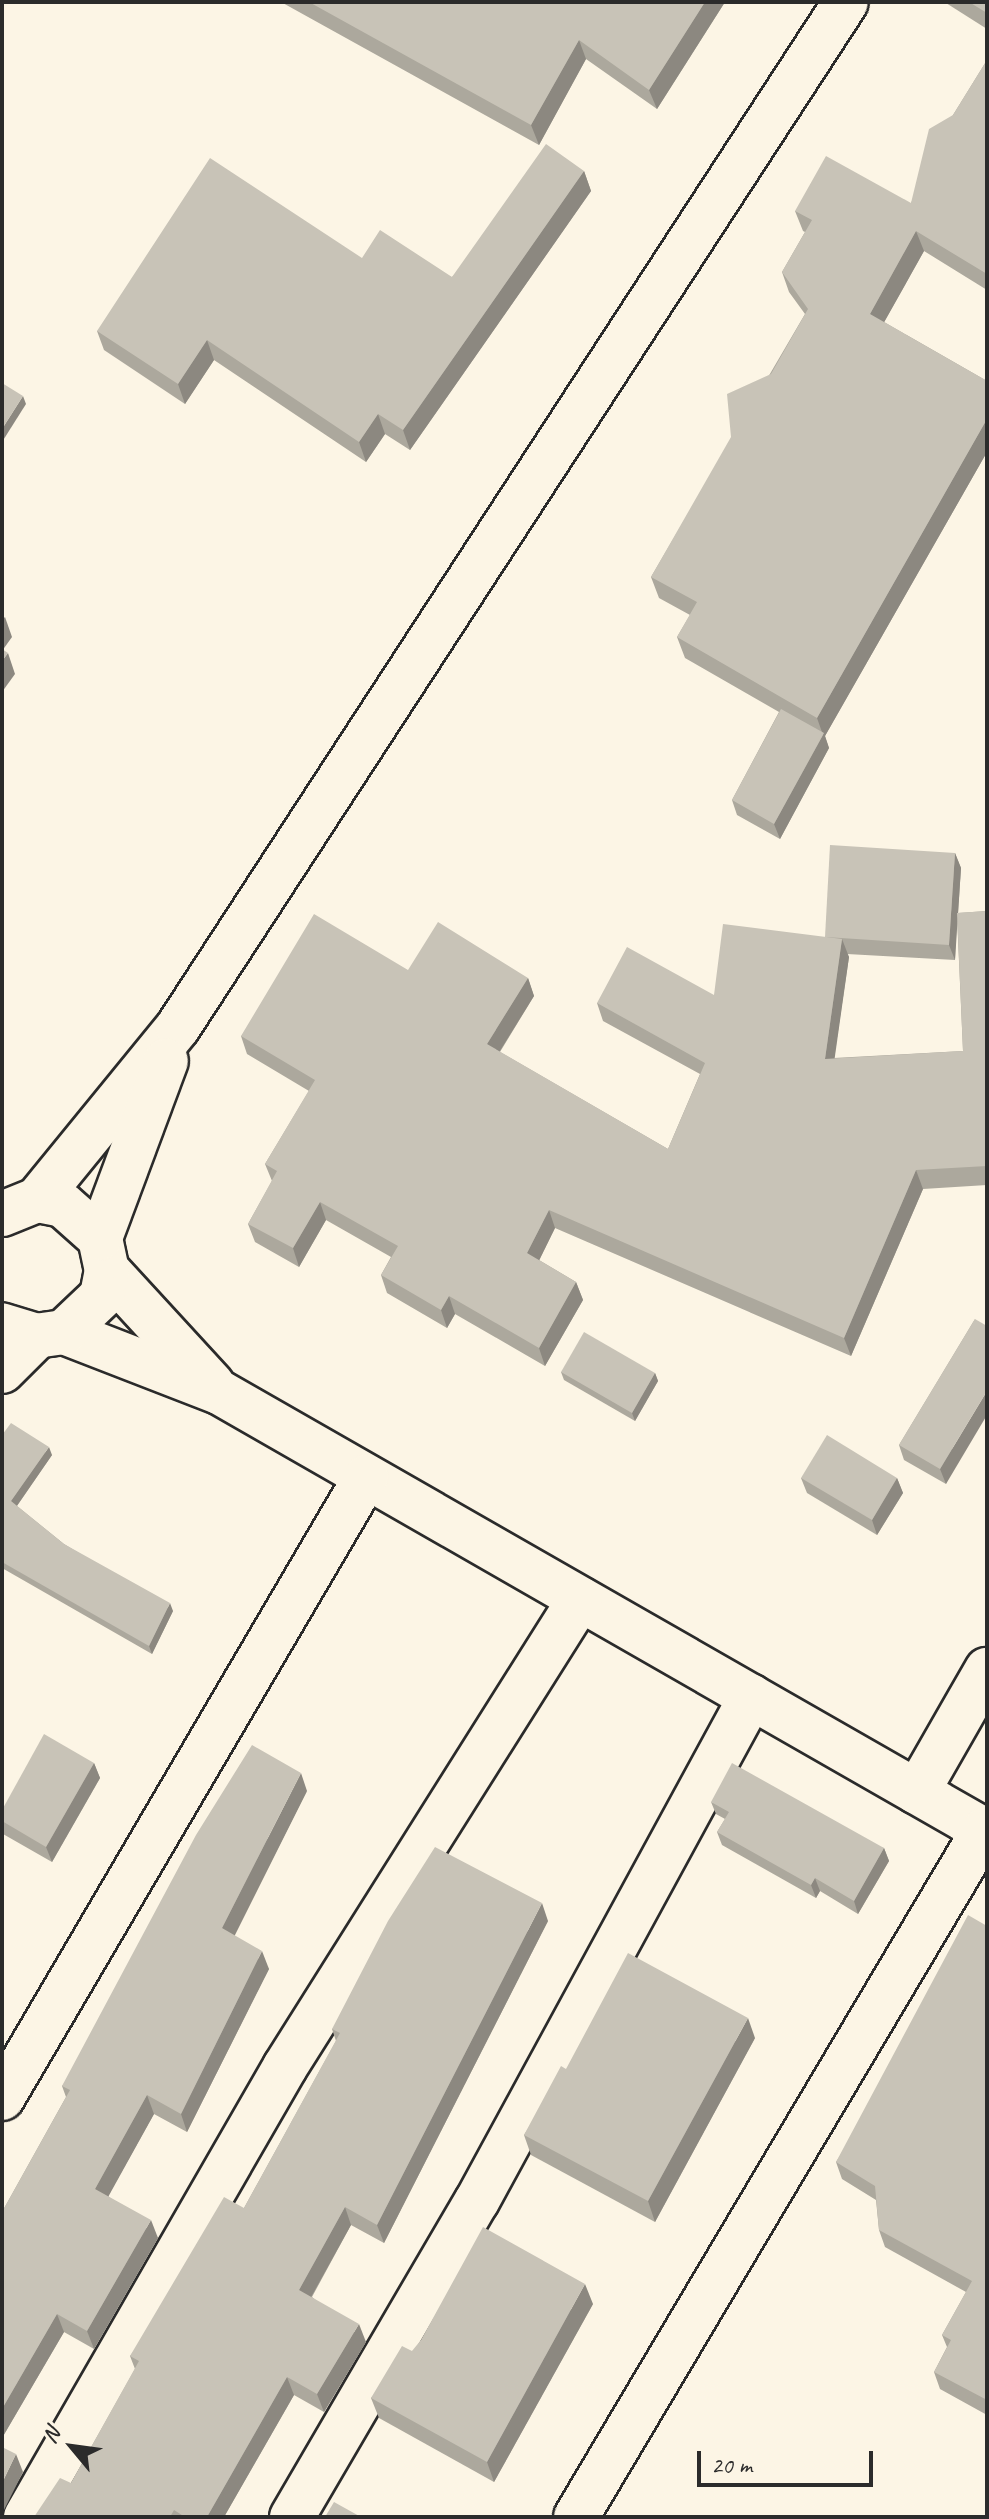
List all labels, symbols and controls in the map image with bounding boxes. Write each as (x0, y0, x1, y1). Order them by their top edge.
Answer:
north arrow (32, 2407, 112, 2487)
text: N (35, 2423, 67, 2448)
scale bar (701, 2435, 877, 2485)
text: 20 m (711, 2450, 752, 2480)

